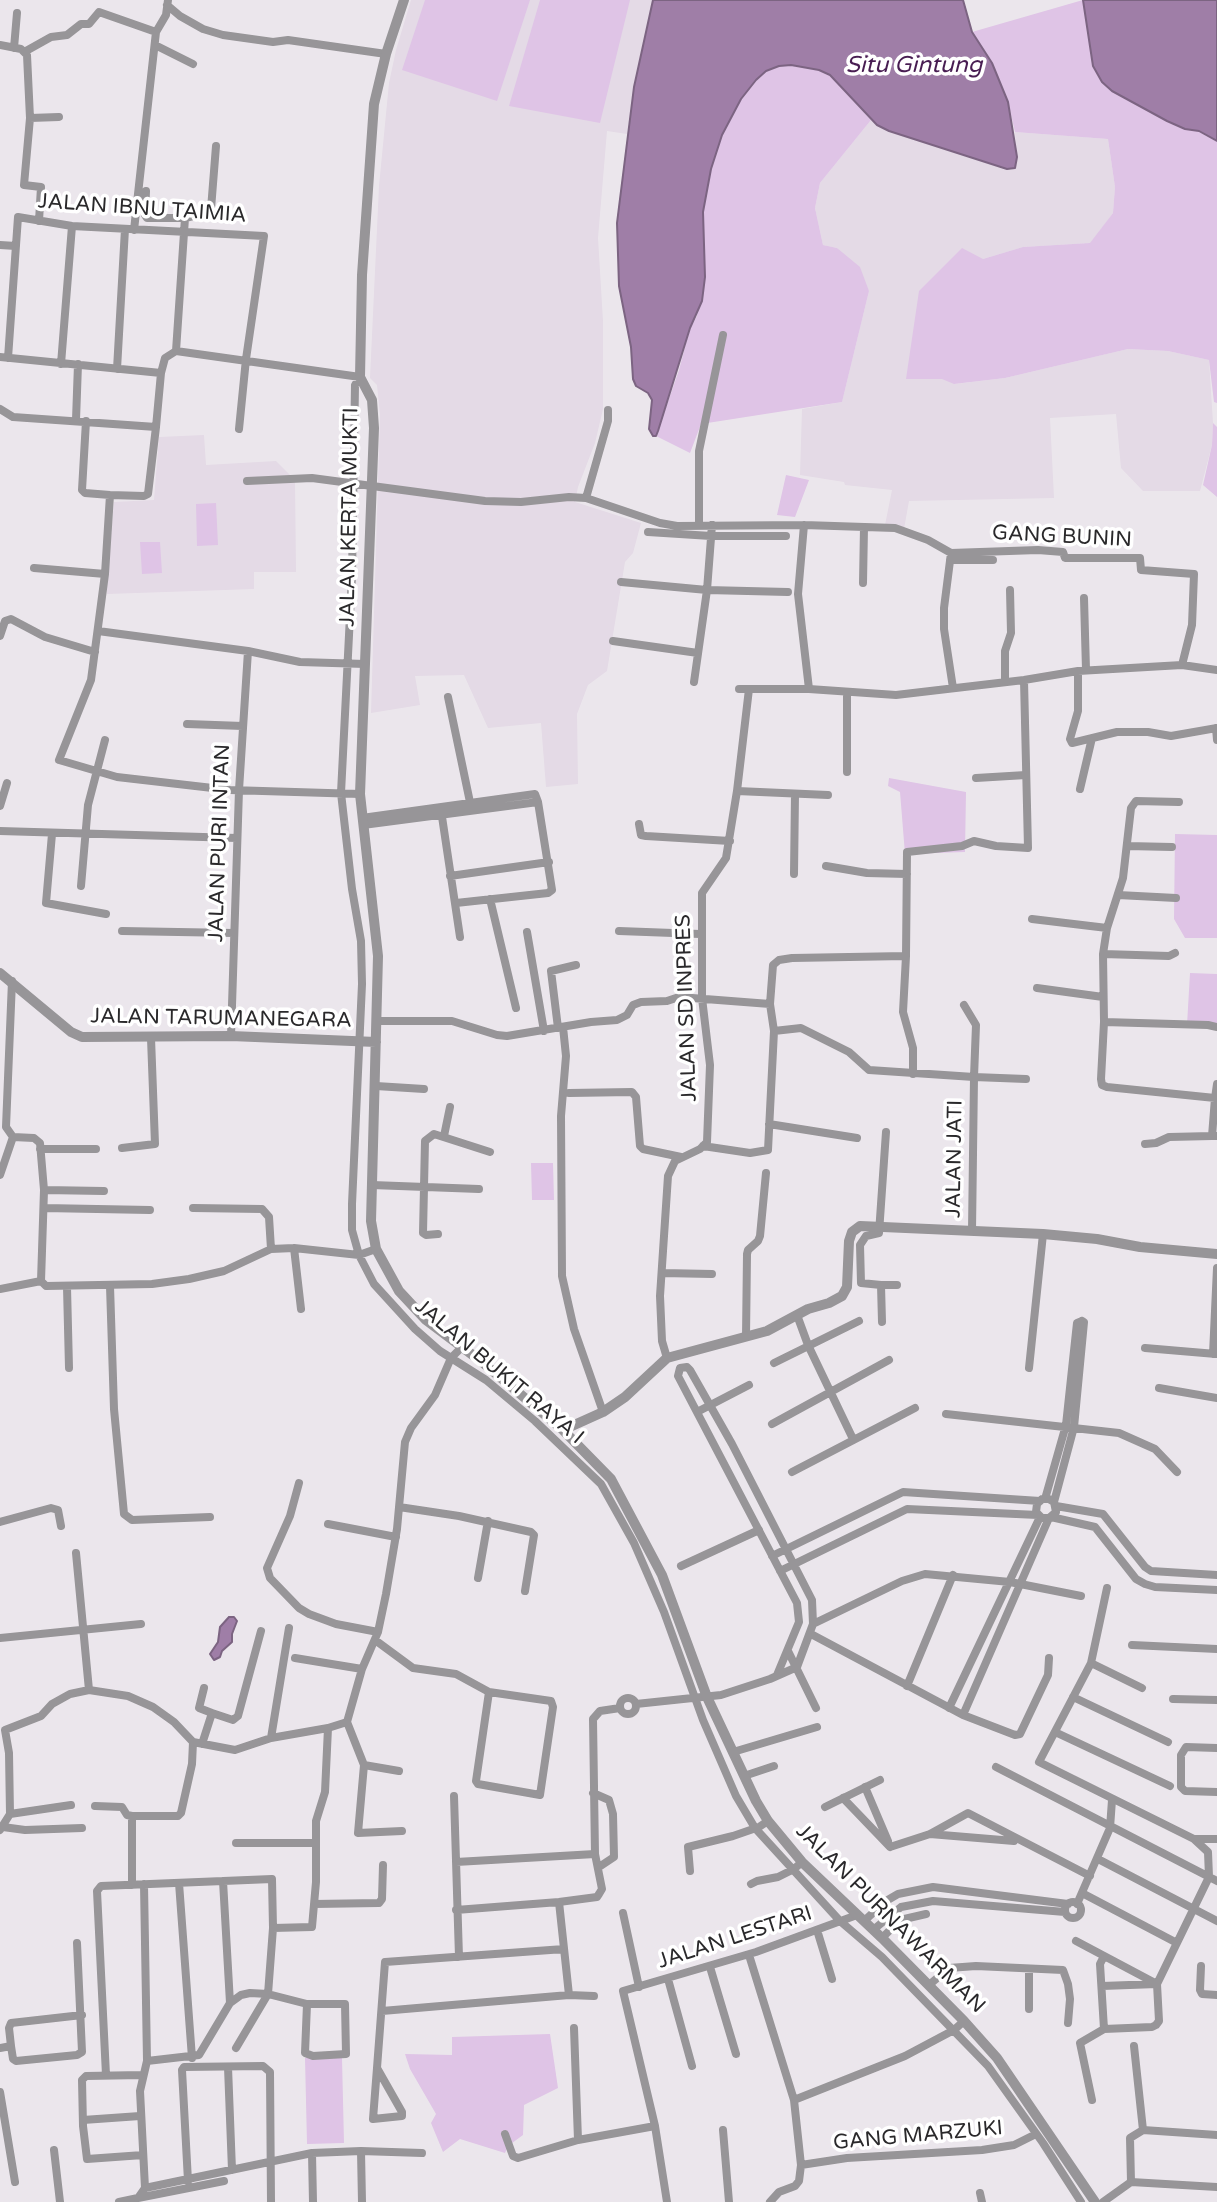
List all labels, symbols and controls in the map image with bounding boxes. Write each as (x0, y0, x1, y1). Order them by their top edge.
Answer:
water label: Situ Gintung (846, 52, 982, 80)
street label: JALAN IBNU TAIMIA (37, 189, 247, 229)
street label: JALAN KERTA MUKTI (335, 407, 365, 627)
street label: GANG BUNIN (991, 521, 1133, 553)
street label: JALAN PURI INTAN (204, 743, 236, 943)
street label: JALAN SD INPRES (671, 914, 703, 1102)
street label: JALAN TARUMANEGARA (90, 1004, 352, 1034)
street label: JALAN JATI (941, 1100, 969, 1218)
street label: JALAN BUKIT RAYA I (410, 1294, 588, 1450)
street label: JALAN PURNAWARMAN (790, 1819, 990, 2019)
street label: JALAN LESTARI (655, 1901, 815, 1975)
street label: GANG MARZUKI (832, 2116, 1004, 2156)

